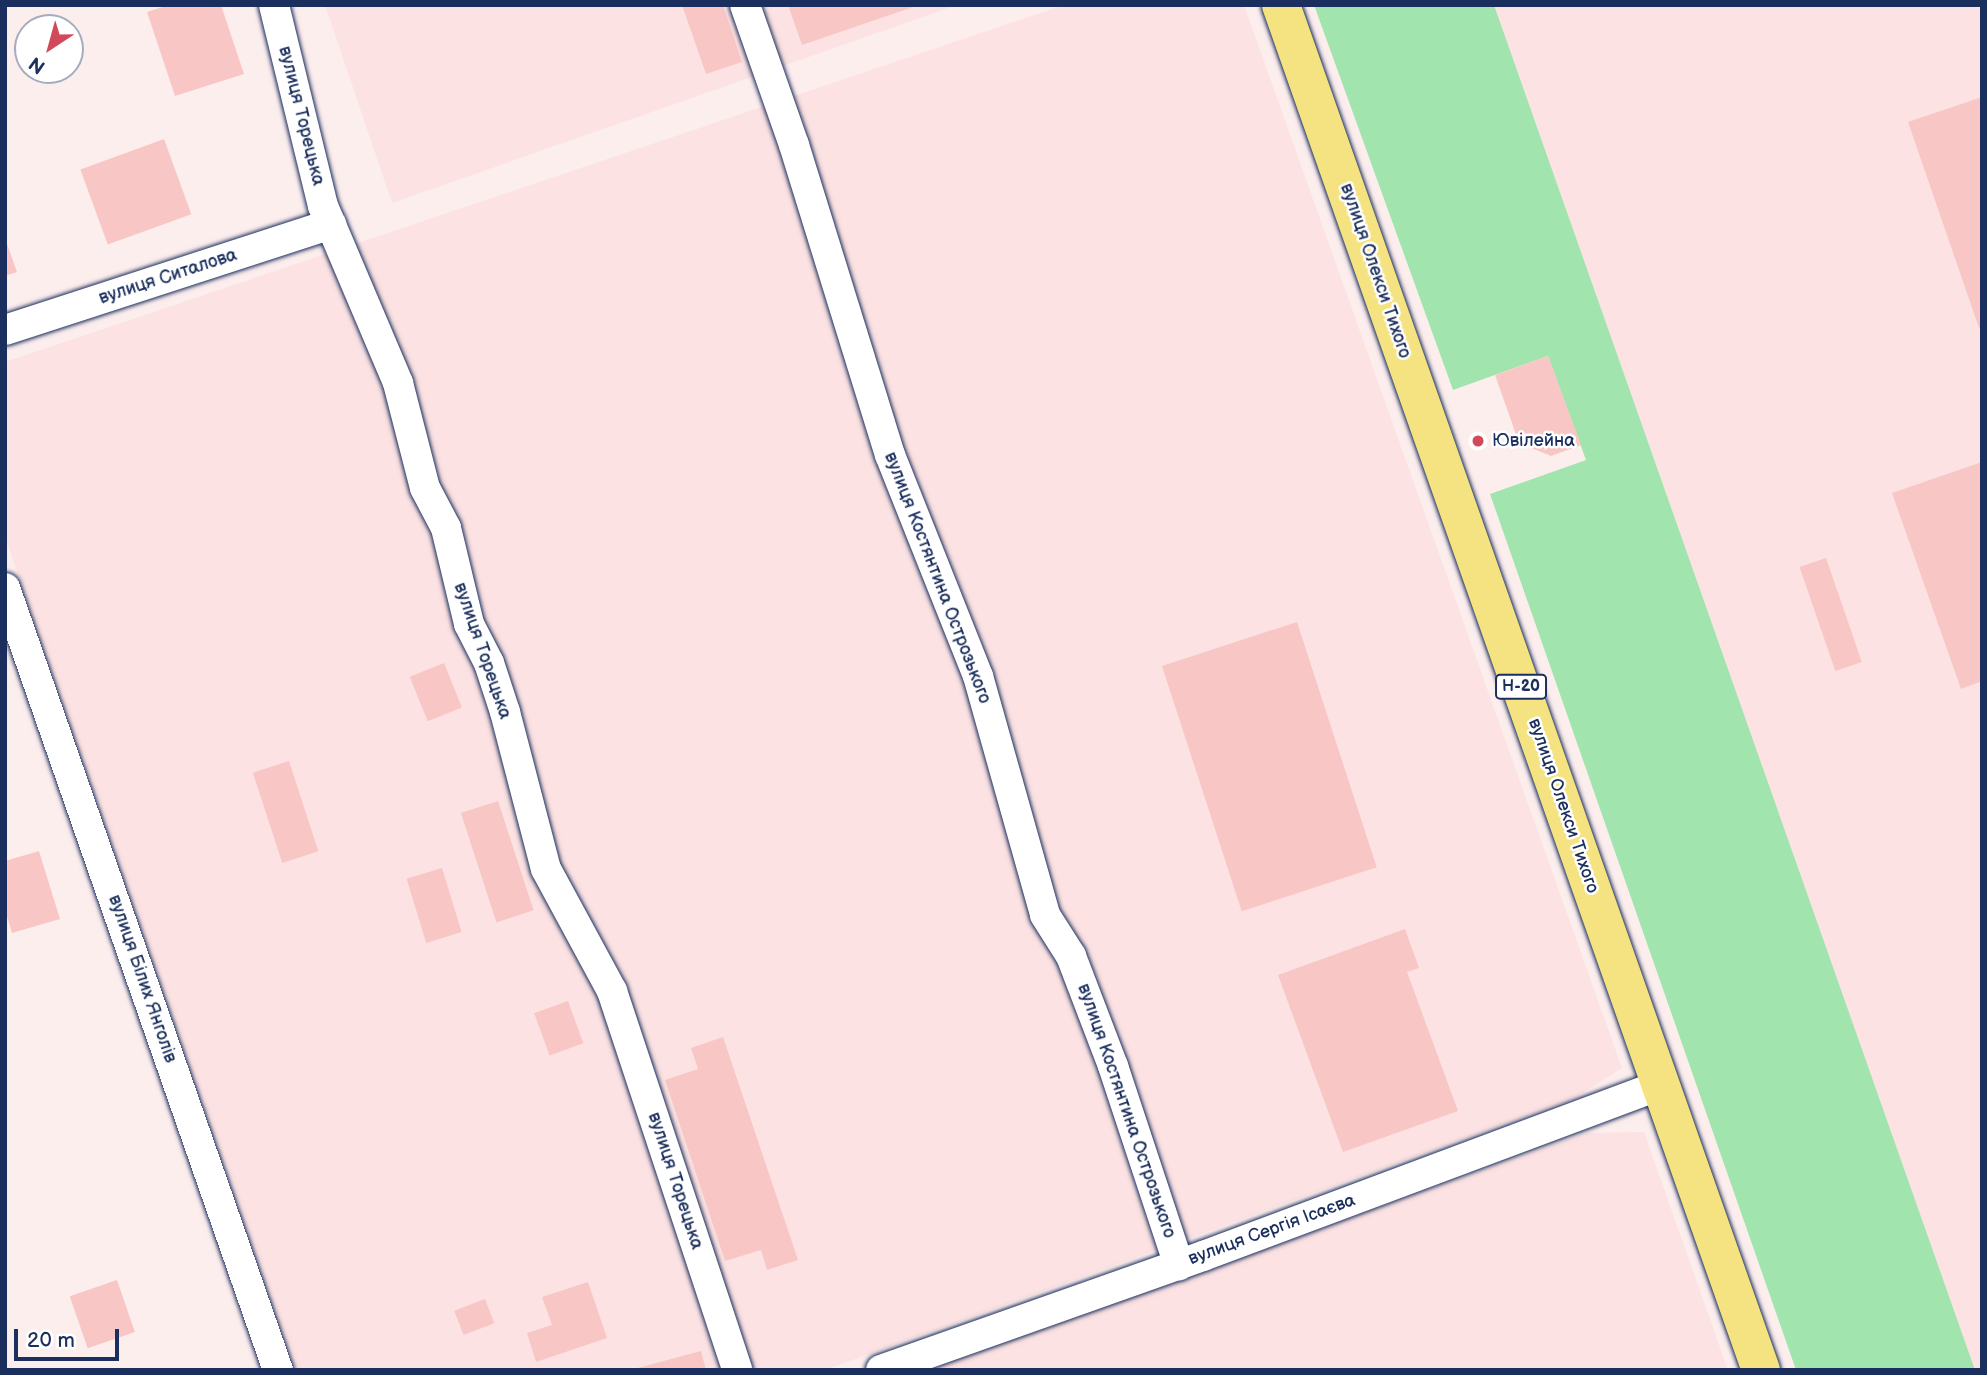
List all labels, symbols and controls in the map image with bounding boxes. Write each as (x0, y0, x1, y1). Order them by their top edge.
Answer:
north arrow (14, 14, 84, 84)
street label: вулиця Торецька (273, 44, 329, 188)
text: N (25, 51, 50, 78)
street label: вулиця Олекси Тихого (1335, 181, 1415, 361)
street label: вулиця Ситалова (96, 244, 240, 310)
place label: Ювілейна (1492, 430, 1575, 452)
marker: Ювілейна (1470, 433, 1486, 449)
street label: вулиця Костянтина Острозького (879, 449, 995, 707)
street label: вулиця Торецька (449, 580, 515, 722)
road number: Н-20 (1495, 674, 1547, 700)
street label: вулиця Олекси Тихого (1523, 716, 1603, 896)
street label: вулиця Білих Янголів (103, 892, 181, 1066)
street label: вулиця Костянтина Острозького (1072, 981, 1180, 1241)
street label: вулиця Торецька (643, 1110, 707, 1252)
street label: вулиця Сергія Ісаєва (1186, 1190, 1358, 1270)
scale bar (18, 1316, 122, 1360)
text: 20 m (27, 1328, 75, 1353)

